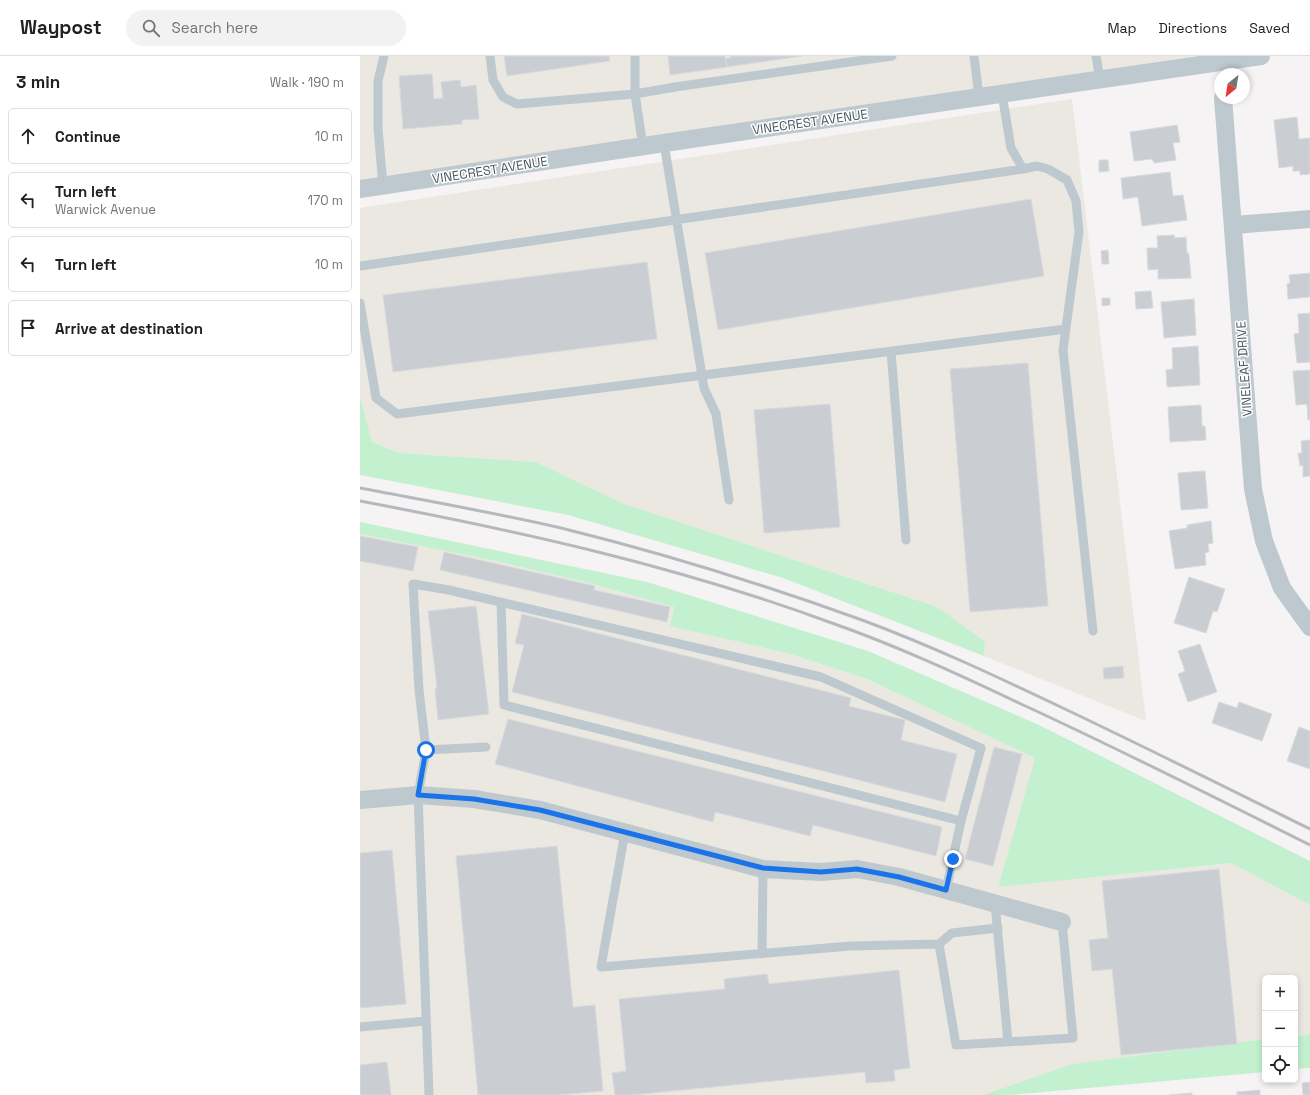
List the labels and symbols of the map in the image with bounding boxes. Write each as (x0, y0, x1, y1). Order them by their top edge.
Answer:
north arrow (1214, 68, 1250, 104)
street label: VINECREST AVENUE (751, 105, 869, 139)
street label: VINECREST AVENUE (431, 152, 549, 188)
street label: VINELEAF DRIVE (1232, 321, 1256, 417)
route start (417, 741, 435, 759)
route end (944, 850, 962, 868)

